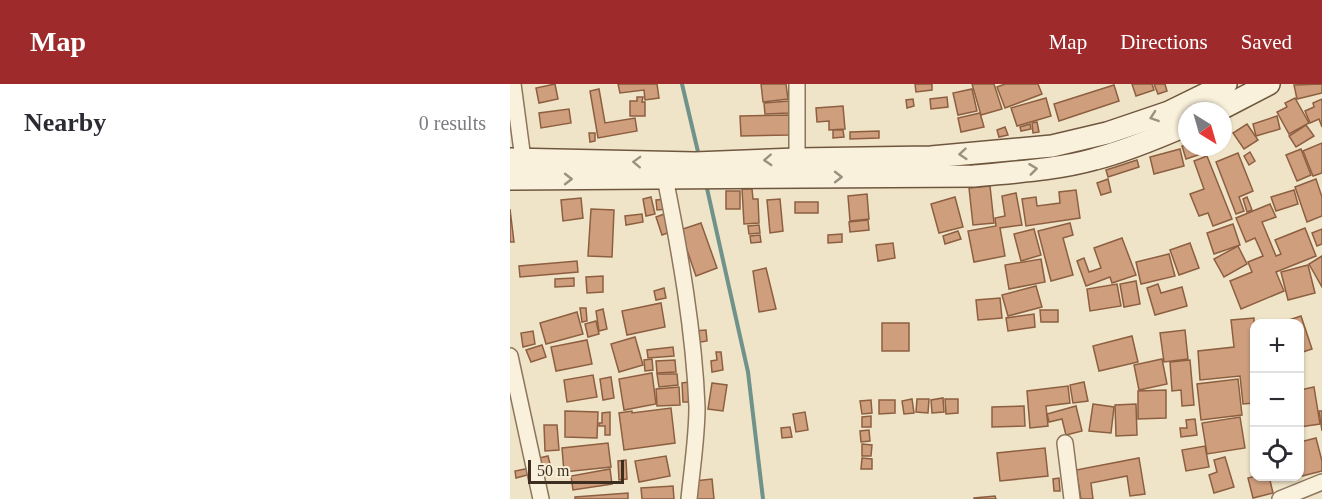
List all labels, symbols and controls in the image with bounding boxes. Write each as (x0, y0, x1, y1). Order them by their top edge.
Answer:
text: Map (30, 26, 86, 57)
text: Map (1049, 30, 1087, 54)
text: Directions (1120, 30, 1208, 54)
text: Saved (1241, 30, 1292, 54)
north arrow (1178, 102, 1232, 156)
text: Nearby (24, 108, 106, 137)
one-way arrow (1149, 109, 1160, 122)
text: 0 results (419, 112, 486, 134)
one-way arrow (959, 147, 968, 160)
one-way arrow (764, 153, 773, 166)
one-way arrow (632, 155, 641, 168)
one-way arrow (1029, 164, 1038, 176)
one-way arrow (834, 171, 843, 183)
one-way arrow (564, 172, 573, 185)
map controls (1250, 319, 1304, 481)
button: + (1250, 319, 1304, 373)
button: − (1250, 373, 1304, 427)
button: locate (1250, 427, 1304, 481)
scale bar (528, 457, 624, 484)
text: 50 m (537, 462, 569, 479)

